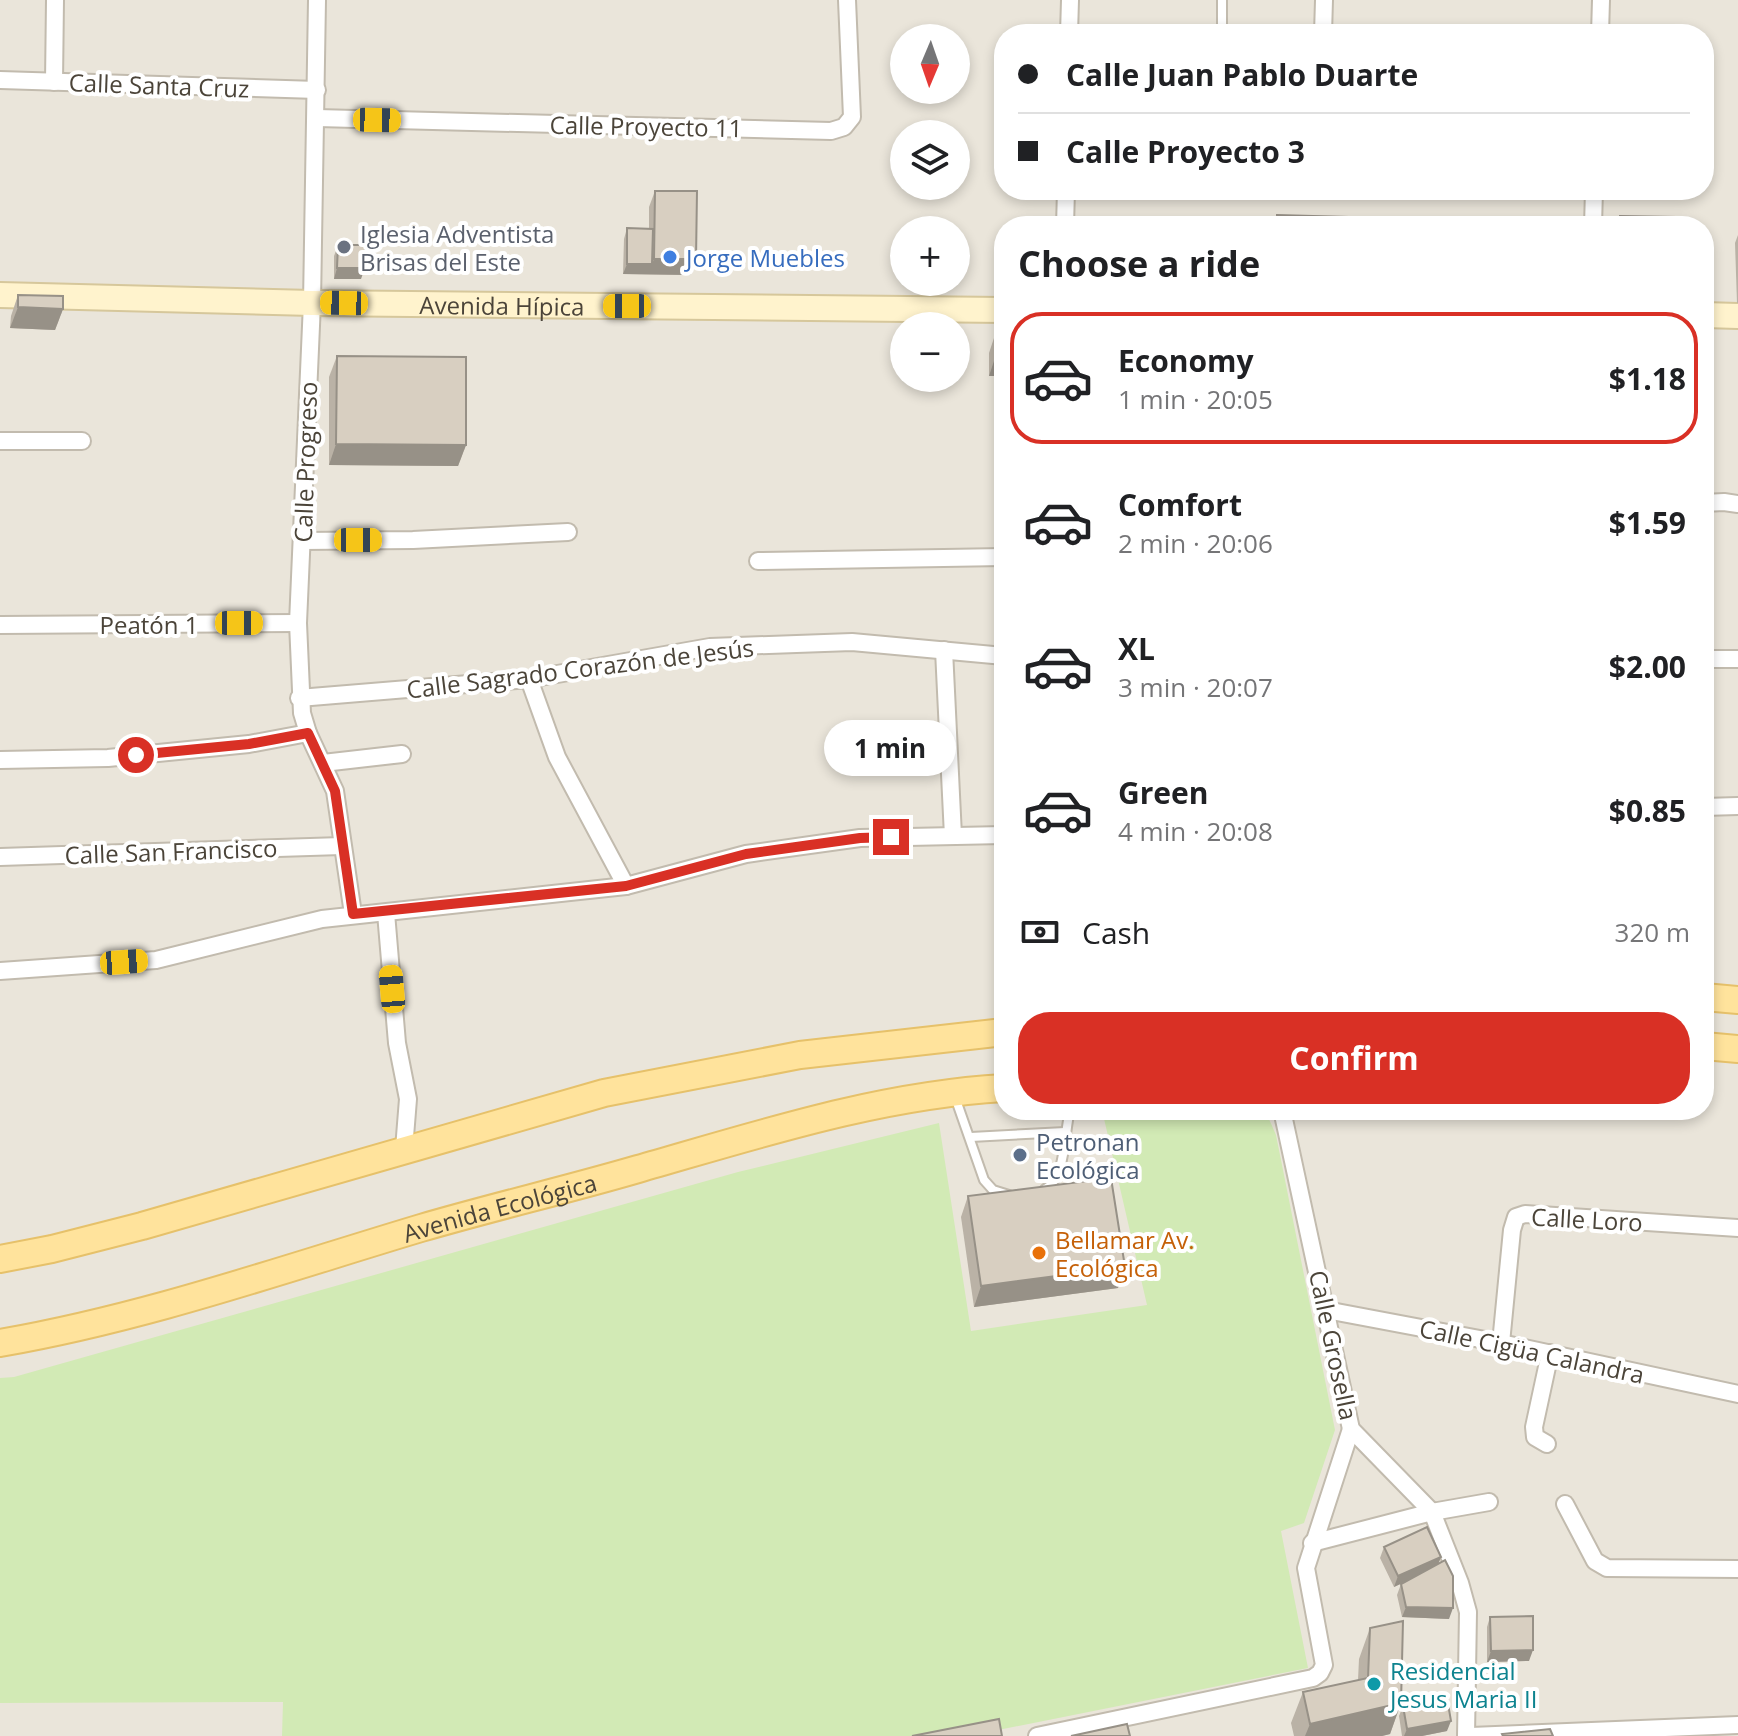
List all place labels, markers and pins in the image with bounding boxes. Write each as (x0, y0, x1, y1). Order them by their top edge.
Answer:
place label: Iglesia Adventista Brisas del Este (360, 217, 554, 278)
marker: Iglesia Adventista Brisas del Este (335, 238, 353, 256)
place label: Jorge Muebles (684, 241, 845, 274)
marker: Jorge Muebles (661, 248, 679, 266)
place label: Petronan Ecológica (1036, 1125, 1140, 1186)
marker: Petronan Ecológica (1011, 1146, 1029, 1164)
place label: Bellamar Av. Ecológica (1055, 1223, 1195, 1284)
marker: Bellamar Av. Ecológica (1030, 1244, 1048, 1262)
place label: Residencial Jesus Maria II (1388, 1654, 1538, 1715)
marker: Residencial Jesus Maria II (1365, 1675, 1383, 1693)

